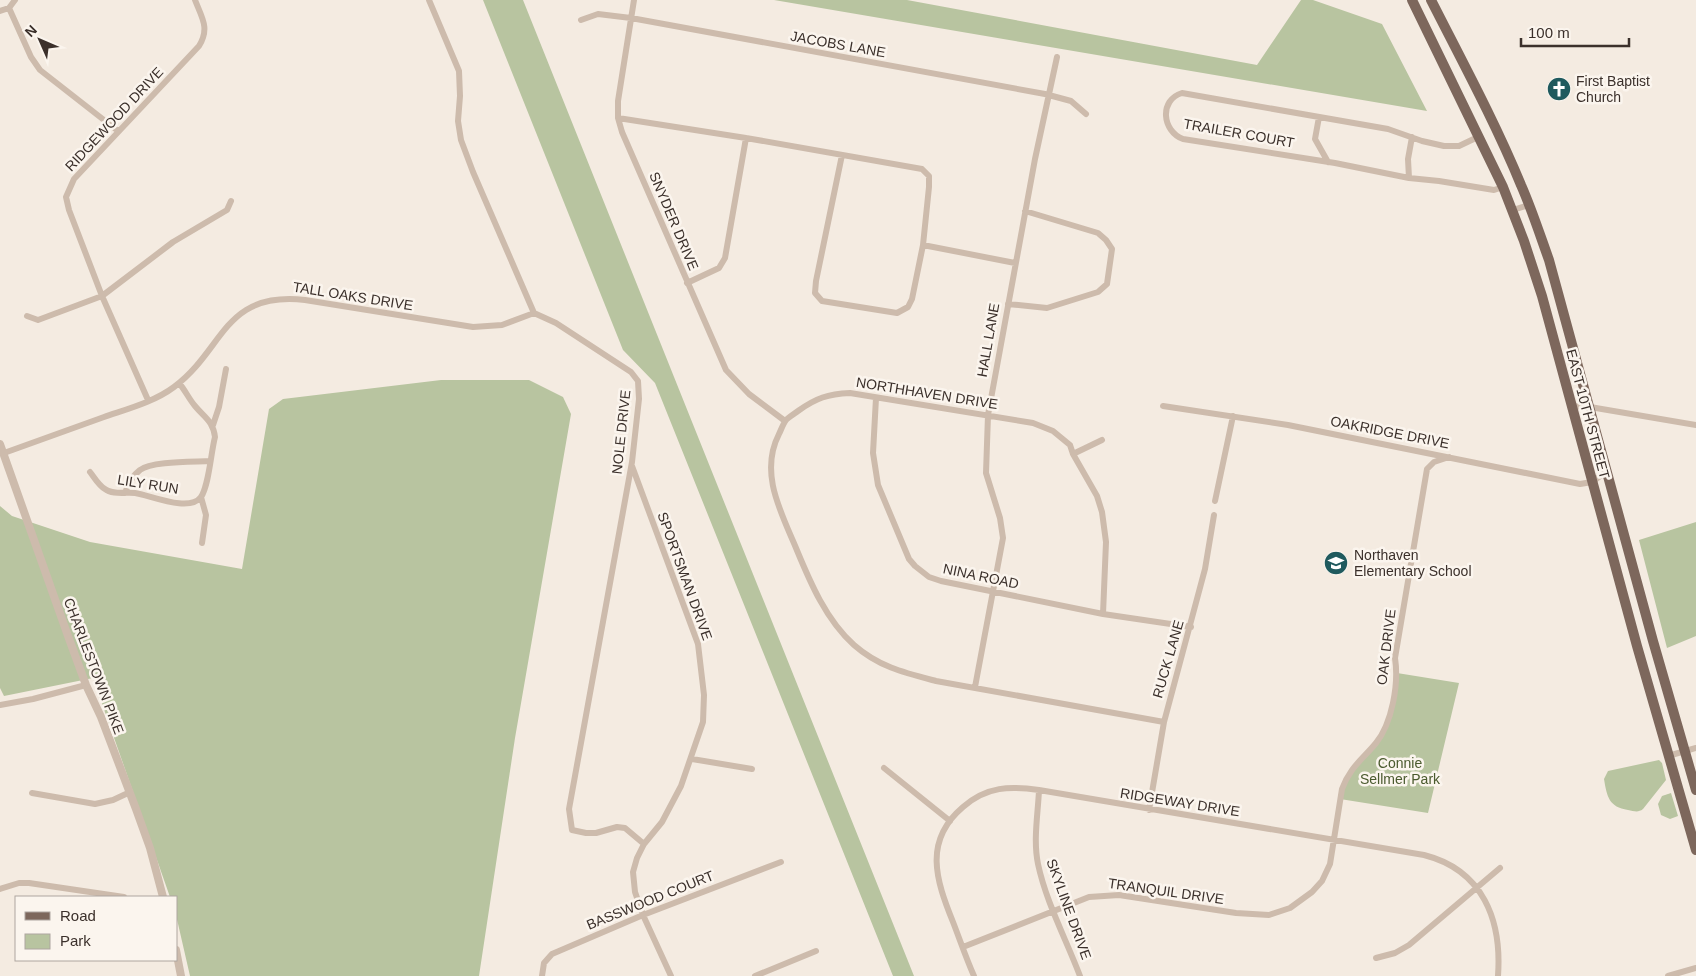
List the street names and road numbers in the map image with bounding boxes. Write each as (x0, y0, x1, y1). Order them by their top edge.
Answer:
street label: JACOBS LANE (789, 28, 887, 60)
street label: RIDGEWOOD DRIVE (62, 64, 166, 174)
street label: TRAILER COURT (1182, 115, 1296, 151)
street label: SNYDER DRIVE (646, 170, 702, 272)
street label: TALL OAKS DRIVE (292, 279, 414, 313)
street label: HALL LANE (974, 302, 1002, 378)
street label: EAST 10TH STREET (1563, 347, 1613, 481)
street label: NORTHHAVEN DRIVE (855, 374, 999, 412)
street label: NOLE DRIVE (609, 389, 633, 475)
street label: OAKRIDGE DRIVE (1329, 413, 1451, 451)
street label: LILY RUN (116, 471, 180, 497)
street label: SPORTSMAN DRIVE (654, 510, 716, 642)
street label: NINA ROAD (942, 560, 1020, 592)
street label: CHARLESTOWN PIKE (61, 596, 127, 736)
street label: OAK DRIVE (1373, 608, 1399, 686)
street label: RUCK LANE (1149, 618, 1187, 700)
street label: RIDGEWAY DRIVE (1119, 785, 1241, 819)
street label: SKYLINE DRIVE (1043, 857, 1095, 961)
street label: BASSWOOD COURT (584, 867, 716, 933)
street label: TRANQUIL DRIVE (1107, 875, 1225, 907)

